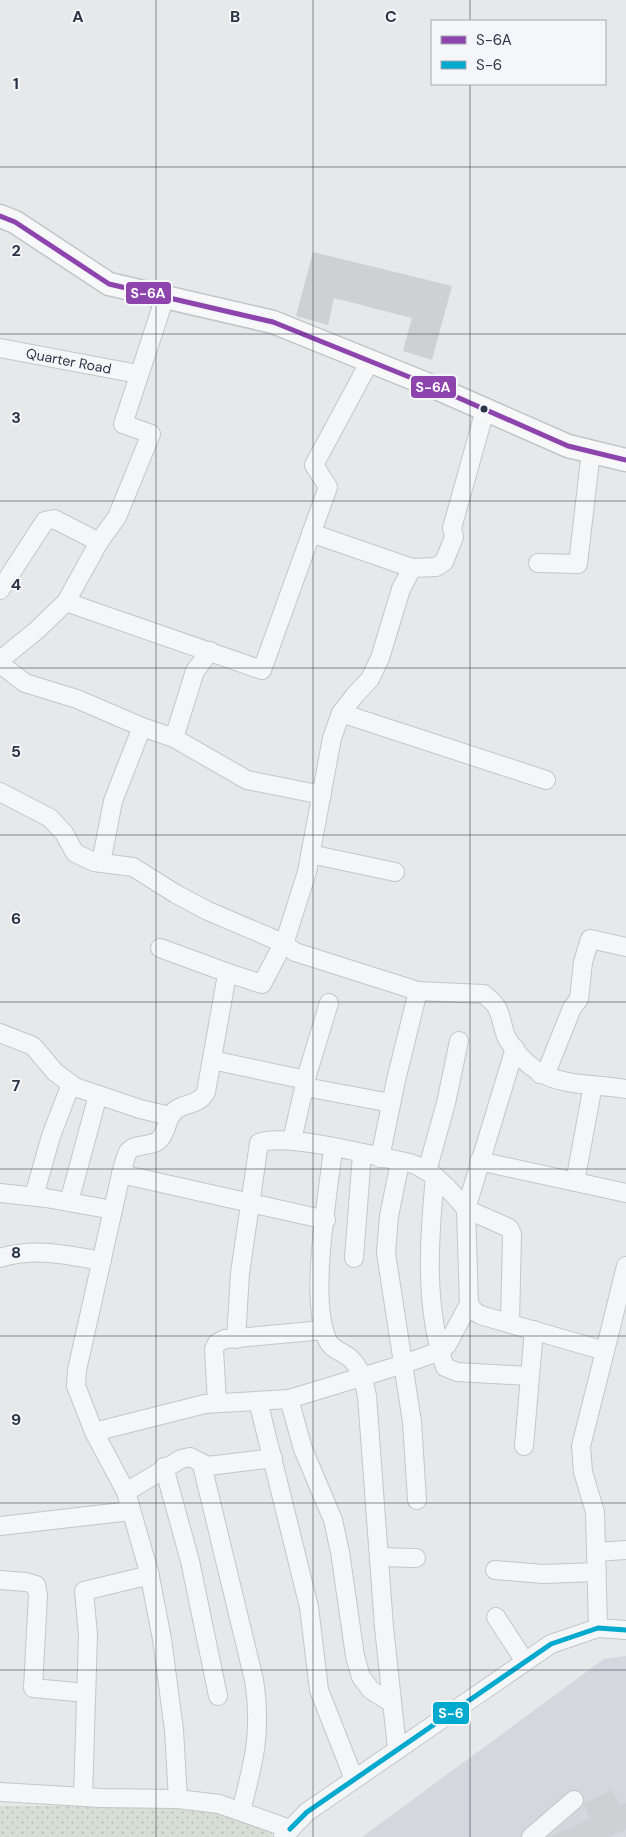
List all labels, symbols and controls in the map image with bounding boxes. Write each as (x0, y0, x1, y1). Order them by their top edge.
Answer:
text: A (72, 6, 84, 27)
text: B (230, 6, 240, 27)
text: C (385, 6, 397, 27)
legend (431, 20, 606, 85)
text: S-6A (476, 30, 512, 50)
text: S-6 (476, 55, 502, 75)
text: 1 (13, 73, 19, 94)
text: 2 (11, 240, 21, 261)
line badge: S-6A (125, 281, 172, 305)
text: S-6A (131, 284, 165, 302)
street label: Quarter Road (25, 344, 113, 378)
line badge: S-6A (410, 375, 457, 399)
text: S-6A (416, 378, 450, 396)
unlabelled marker (479, 404, 489, 414)
text: 3 (11, 407, 21, 428)
text: 4 (11, 574, 21, 595)
text: 5 (11, 741, 21, 762)
text: 6 (11, 908, 21, 929)
text: 7 (12, 1075, 21, 1096)
text: 8 (11, 1242, 21, 1263)
text: 9 (11, 1409, 21, 1430)
line badge: S-6 (432, 1701, 470, 1725)
text: S-6 (438, 1704, 464, 1722)

